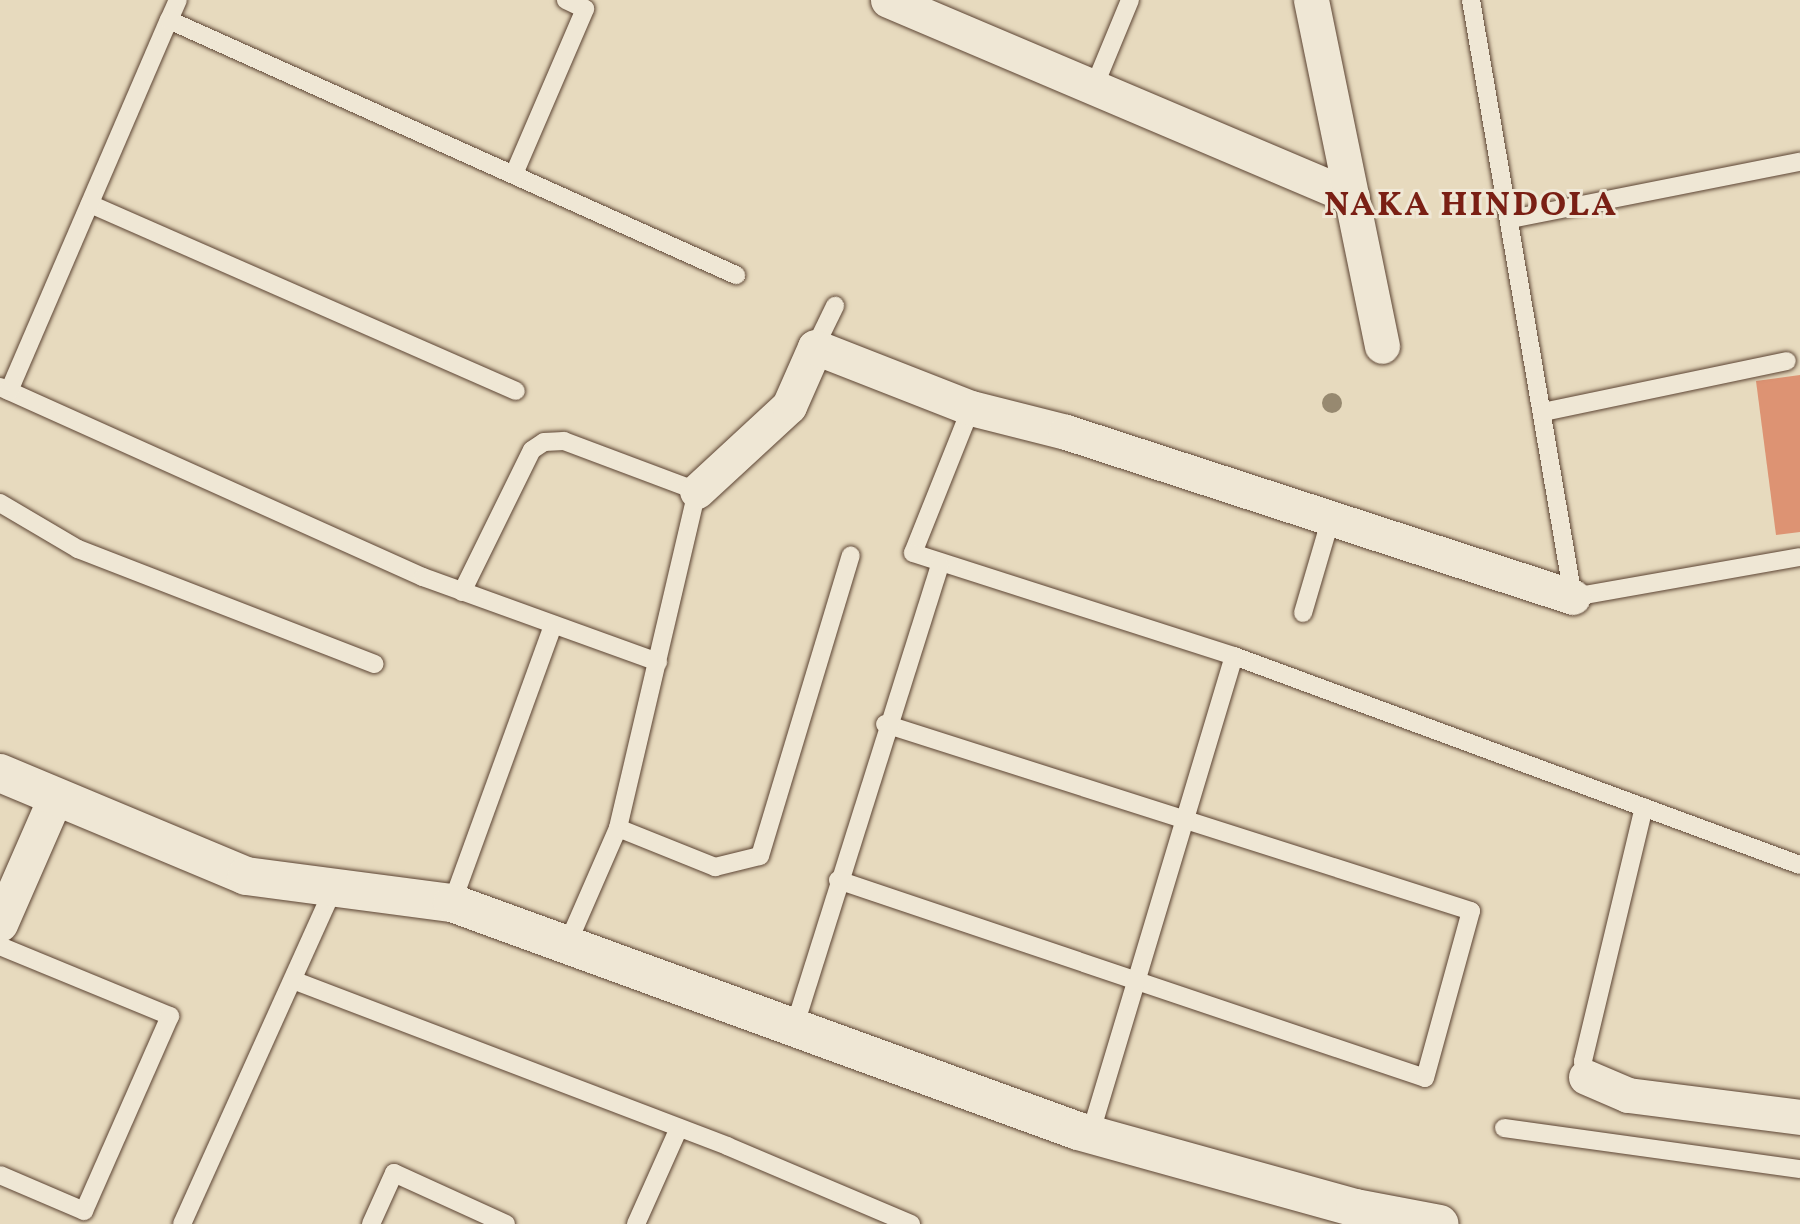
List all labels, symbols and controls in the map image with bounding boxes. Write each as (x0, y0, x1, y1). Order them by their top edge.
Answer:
district label: NAKA HINDOLA (1325, 185, 1617, 227)

